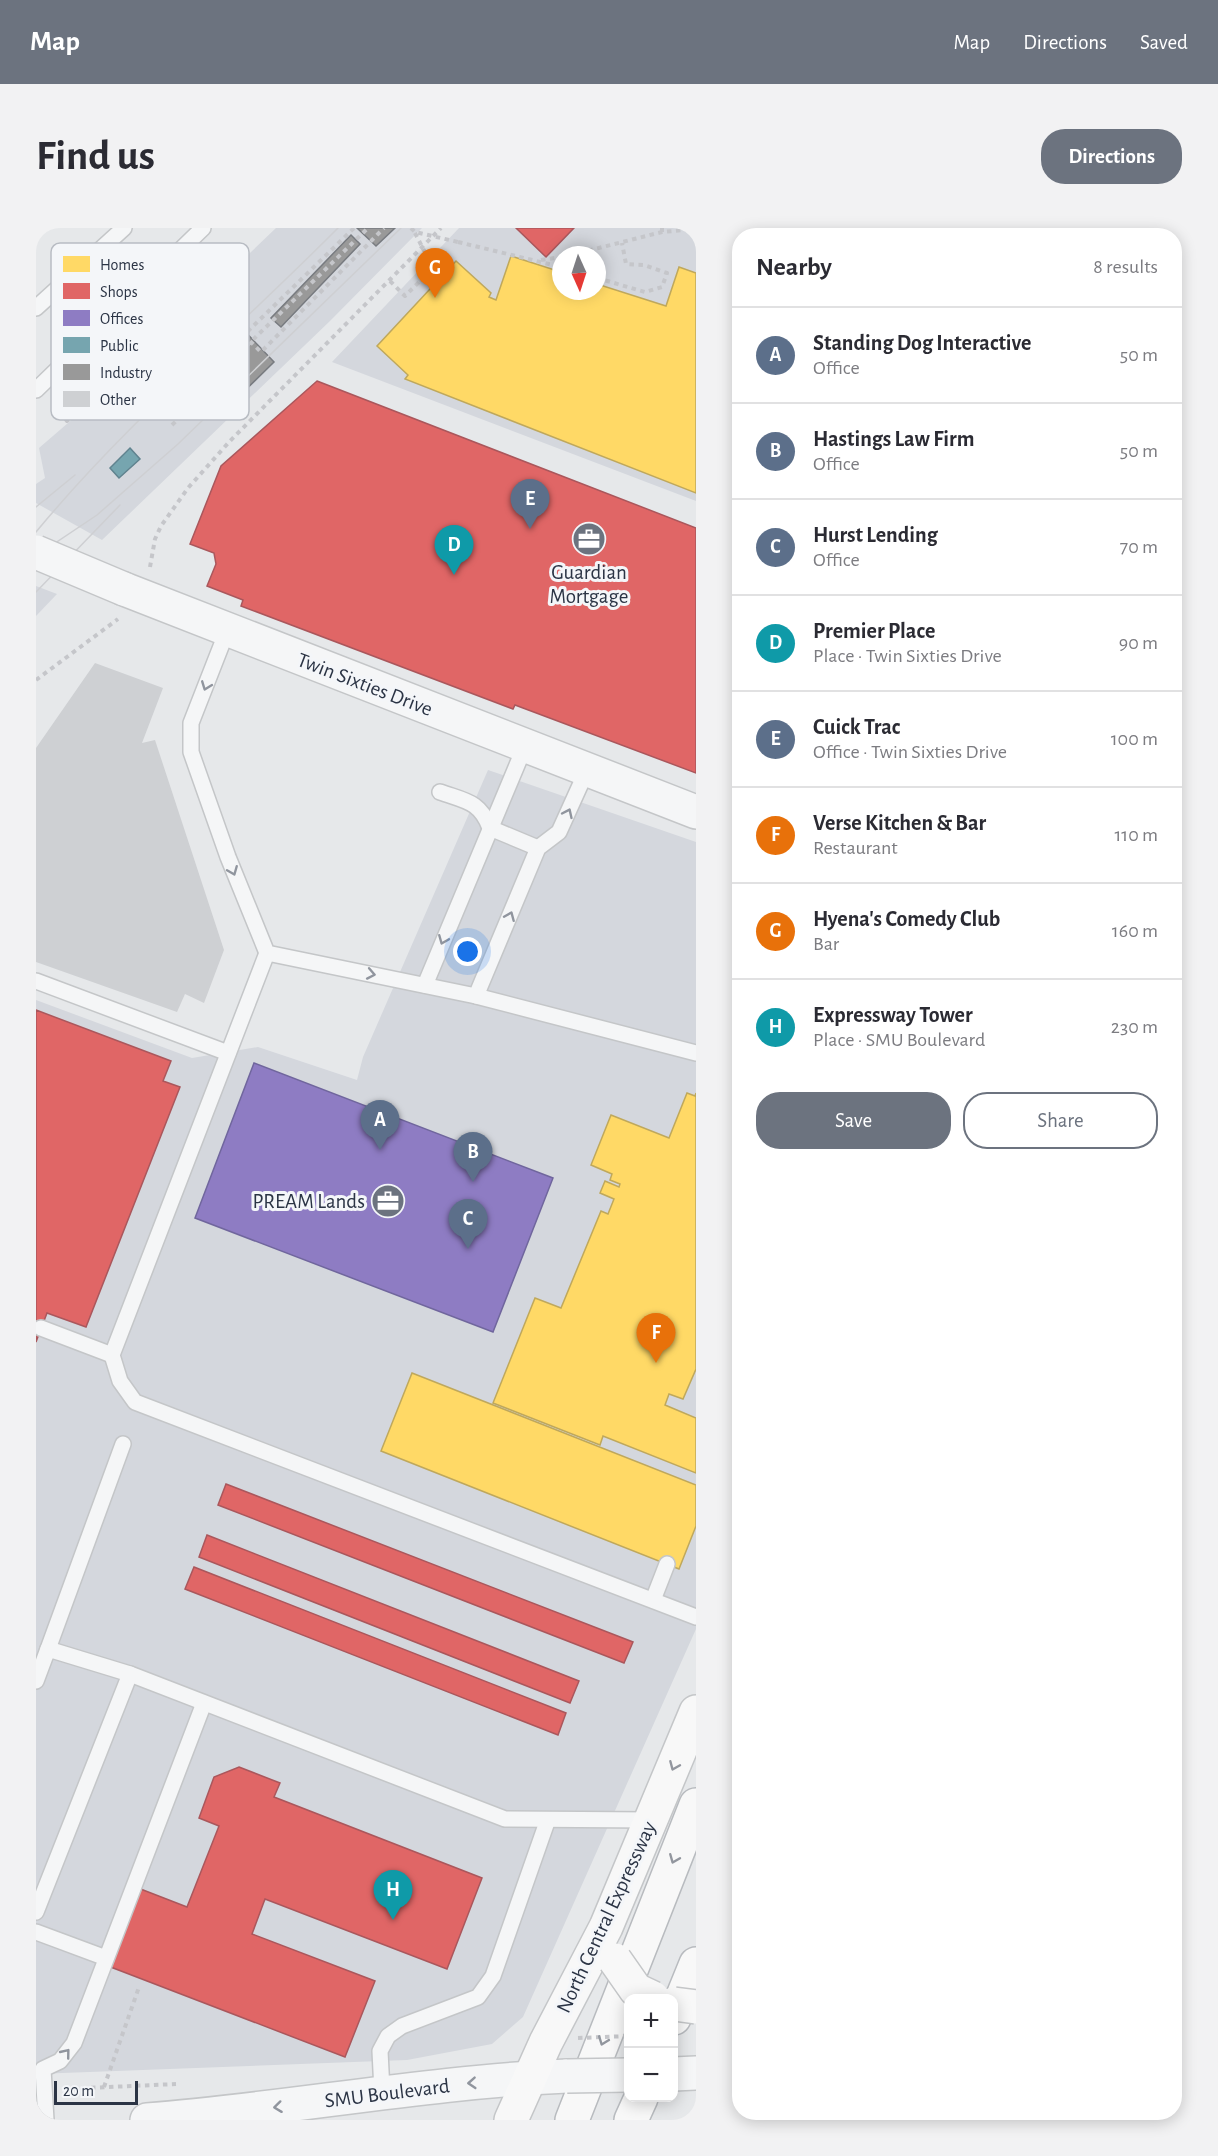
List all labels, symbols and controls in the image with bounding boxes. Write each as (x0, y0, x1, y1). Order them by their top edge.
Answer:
text: Map (30, 28, 80, 56)
text: Map (954, 32, 990, 53)
text: Directions (1023, 32, 1107, 53)
text: Saved (1140, 32, 1188, 53)
button: Directions (1041, 129, 1182, 184)
text: Find us (36, 135, 155, 177)
legend (51, 243, 249, 420)
north arrow (552, 246, 606, 300)
pin: G (416, 248, 454, 298)
text: Nearby (756, 254, 832, 280)
text: Homes (100, 257, 144, 273)
text: 8 results (1093, 257, 1158, 277)
text: Shops (100, 284, 138, 300)
text: Offices (100, 311, 143, 327)
text: Standing Dog Interactive (813, 332, 1032, 354)
text: Public (100, 338, 138, 354)
text: A (770, 345, 782, 365)
text: 50 m (1120, 345, 1158, 365)
text: Office (813, 358, 860, 378)
text: Industry (100, 365, 152, 382)
text: Other (100, 392, 137, 408)
text: Hastings Law Firm (813, 428, 974, 450)
text: B (770, 441, 781, 461)
text: 50 m (1120, 441, 1158, 461)
text: Office (813, 454, 860, 474)
pin: E (510, 480, 550, 529)
office icon: Guardian Mortgage (571, 521, 607, 557)
text: Hurst Lending (813, 524, 938, 546)
pin: D (434, 526, 474, 575)
text: C (770, 537, 781, 557)
text: 70 m (1120, 537, 1158, 557)
text: Office (813, 550, 860, 570)
place label: Guardian Mortgage (550, 562, 628, 607)
text: Premier Place (813, 620, 935, 642)
text: D (769, 633, 782, 653)
text: 90 m (1119, 633, 1158, 653)
text: Place · Twin Sixties Drive (813, 646, 1002, 666)
street label: Twin Sixties Drive (294, 649, 435, 720)
one-way arrow (200, 680, 213, 691)
text: Cuick Trac (813, 716, 900, 738)
text: E (770, 729, 781, 749)
text: 100 m (1111, 729, 1158, 749)
text: Office · Twin Sixties Drive (813, 742, 1007, 762)
one-way arrow (560, 809, 572, 820)
text: Verse Kitchen & Bar (813, 812, 986, 834)
text: F (771, 825, 780, 845)
text: 110 m (1114, 825, 1158, 845)
text: Restaurant (813, 838, 898, 858)
one-way arrow (226, 864, 238, 875)
text: Hyena's Comedy Club (813, 908, 1000, 930)
one-way arrow (503, 911, 515, 922)
text: G (770, 921, 781, 941)
text: 160 m (1112, 921, 1158, 941)
one-way arrow (438, 934, 450, 945)
text: Bar (813, 934, 839, 954)
your location (453, 937, 482, 966)
one-way arrow (366, 967, 376, 980)
text: Expressway Tower (813, 1004, 973, 1026)
text: H (769, 1017, 782, 1037)
text: 230 m (1111, 1017, 1158, 1037)
text: Place · SMU Boulevard (813, 1030, 985, 1050)
button: Save (756, 1092, 951, 1149)
button: Share (963, 1092, 1158, 1149)
pin: A (360, 1100, 400, 1150)
pin: B (454, 1132, 492, 1182)
office icon: PREAM Lands (370, 1183, 406, 1219)
place label: PREAM Lands (252, 1191, 365, 1212)
pin: C (448, 1200, 488, 1249)
pin: F (636, 1314, 676, 1363)
one-way arrow (669, 1760, 681, 1771)
street label: North Central Expressway (553, 1818, 660, 2016)
one-way arrow (669, 1853, 681, 1864)
pin: H (374, 1870, 412, 1920)
map controls (624, 1994, 678, 2102)
button: + (624, 1994, 678, 2048)
one-way arrow (598, 2035, 610, 2046)
button: − (624, 2048, 678, 2102)
one-way arrow (59, 2049, 70, 2060)
street label: SMU Boulevard (323, 2075, 451, 2112)
one-way arrow (467, 2076, 476, 2089)
scale bar (54, 2078, 138, 2106)
text: 20 m (63, 2083, 94, 2099)
one-way arrow (274, 2100, 283, 2113)

